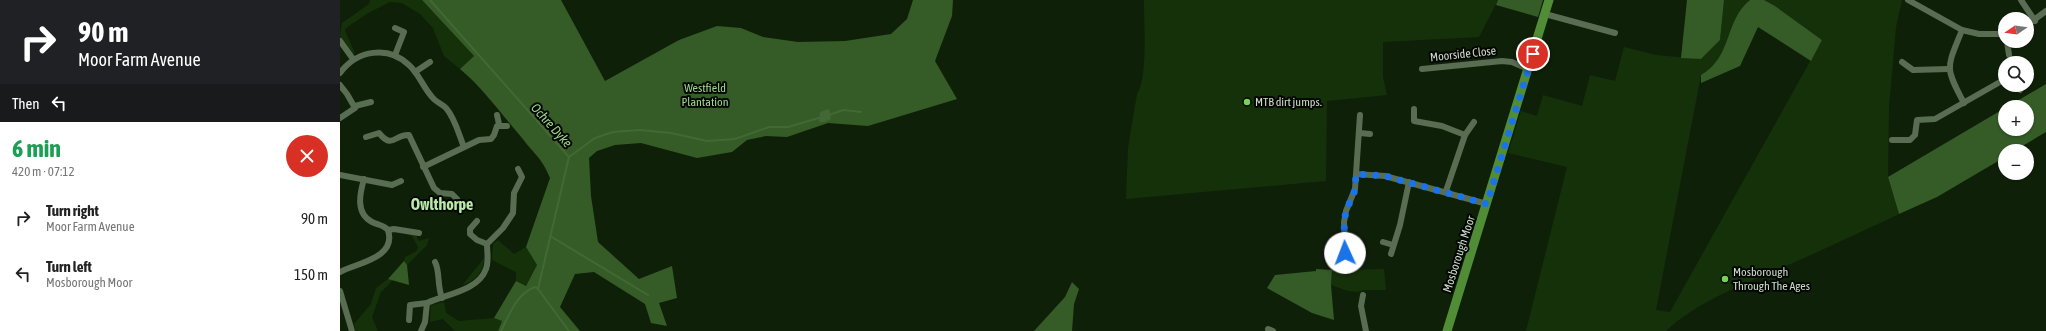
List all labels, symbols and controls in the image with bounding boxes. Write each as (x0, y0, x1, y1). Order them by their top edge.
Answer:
north arrow (1998, 12, 2034, 48)
map controls (1998, 12, 2034, 180)
icon: right (12, 16, 64, 68)
text: 90 m (78, 16, 128, 48)
pin (1516, 37, 1550, 71)
icon: arrive (1522, 43, 1544, 65)
street label: Moorside Close (1429, 44, 1497, 64)
text: Moor Farm Avenue (78, 49, 201, 70)
button: search (1998, 56, 2034, 92)
park label: Westfield Plantation (681, 81, 729, 109)
icon: left (48, 92, 70, 114)
text: Then (12, 95, 40, 112)
place label: MTB dirt jumps. (1255, 95, 1322, 109)
marker: MTB dirt jumps. (1242, 97, 1252, 107)
water label: Ochre Dyke (528, 100, 575, 150)
button: + (1998, 100, 2034, 136)
text: 6 min (12, 135, 61, 162)
button: close (286, 135, 328, 177)
button: − (1998, 144, 2034, 180)
text: 420 m · 07:12 (12, 164, 75, 179)
district label: Owlthorpe (411, 195, 473, 213)
text: Turn right (46, 202, 99, 219)
icon: right (12, 207, 34, 229)
text: 90 m (301, 210, 328, 227)
street label: Mosborough Moor (1440, 214, 1478, 294)
text: Moor Farm Avenue (46, 219, 135, 234)
position arrow (1324, 232, 1366, 274)
text: Turn left (46, 258, 92, 275)
icon: left (12, 263, 34, 285)
place label: Mosborough Through The Ages (1733, 265, 1810, 293)
text: 150 m (294, 266, 328, 283)
marker: Mosborough Through The Ages (1720, 274, 1730, 284)
text: Mosborough Moor (46, 275, 132, 290)

